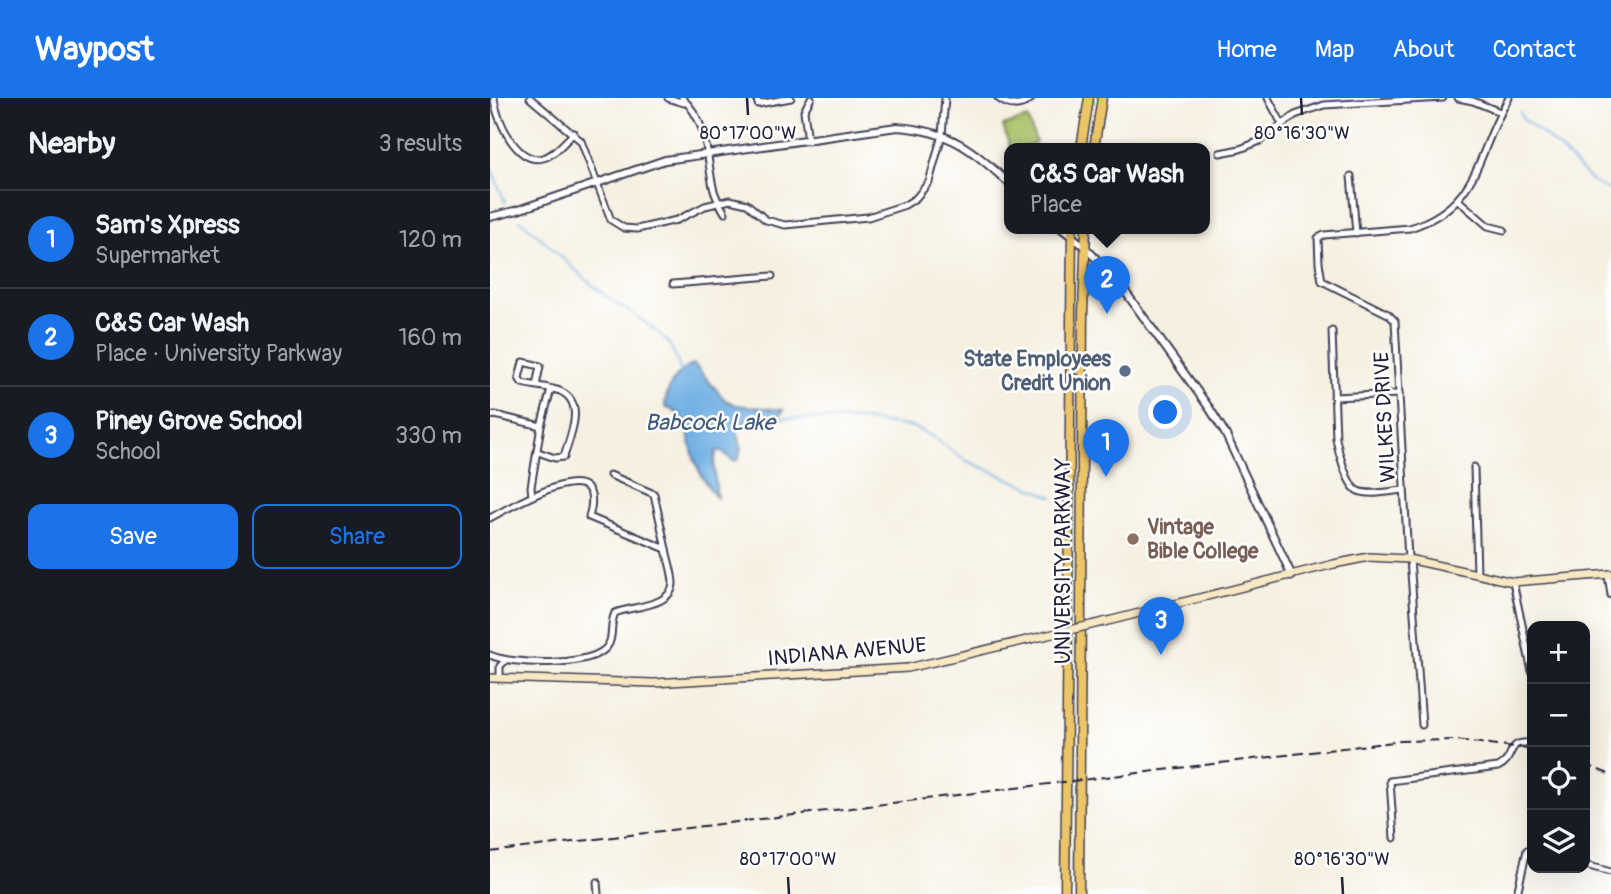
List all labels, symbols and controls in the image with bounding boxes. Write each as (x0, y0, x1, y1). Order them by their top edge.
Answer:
text: Waypost (35, 29, 154, 70)
text: Home (1216, 35, 1277, 64)
text: Map (1315, 35, 1355, 64)
text: About (1393, 35, 1455, 64)
text: Contact (1493, 35, 1576, 64)
text: 80°17'00"W (700, 122, 796, 145)
text: 80°16'30"W (1254, 122, 1350, 145)
text: Nearby (28, 125, 115, 162)
text: 3 results (379, 129, 462, 158)
popup (1004, 143, 1210, 234)
text: C&S Car Wash (1030, 158, 1184, 190)
text: Place (1030, 190, 1082, 219)
text: Sam's Xpress (95, 209, 240, 241)
text: 1 (47, 225, 56, 254)
text: 120 m (399, 225, 462, 254)
text: Supermarket (95, 241, 220, 270)
pin: 2 (1084, 256, 1130, 314)
text: C&S Car Wash (95, 307, 249, 339)
text: 2 (45, 323, 57, 352)
text: 160 m (398, 323, 462, 352)
text: Place · University Parkway (95, 339, 342, 368)
place label: State Employees Credit Union (963, 346, 1112, 397)
street label: WILKES DRIVE (1368, 351, 1402, 483)
marker: State Employees Credit Union (1117, 363, 1133, 379)
your location (1148, 395, 1182, 429)
text: Piney Grove School (95, 405, 303, 437)
water label: Babcock Lake (645, 408, 778, 437)
pin: 1 (1083, 419, 1129, 477)
text: 3 (45, 421, 57, 450)
text: 330 m (395, 421, 462, 450)
text: School (95, 437, 161, 466)
street label: UNIVERSITY PARKWAY (1050, 458, 1077, 664)
button: Save (28, 504, 238, 569)
button: Share (252, 504, 462, 569)
place label: Vintage Bible College (1147, 514, 1259, 565)
marker: Vintage Bible College (1125, 531, 1141, 547)
pin: 3 (1138, 597, 1184, 655)
map controls (1527, 621, 1590, 873)
button: + (1527, 621, 1590, 684)
street label: INDIANA AVENUE (767, 632, 927, 672)
button: − (1527, 684, 1590, 747)
button: locate (1527, 747, 1590, 810)
button: layers (1527, 810, 1590, 873)
text: 80°17'00"W (740, 848, 836, 871)
text: 80°16'30"W (1294, 848, 1390, 871)

